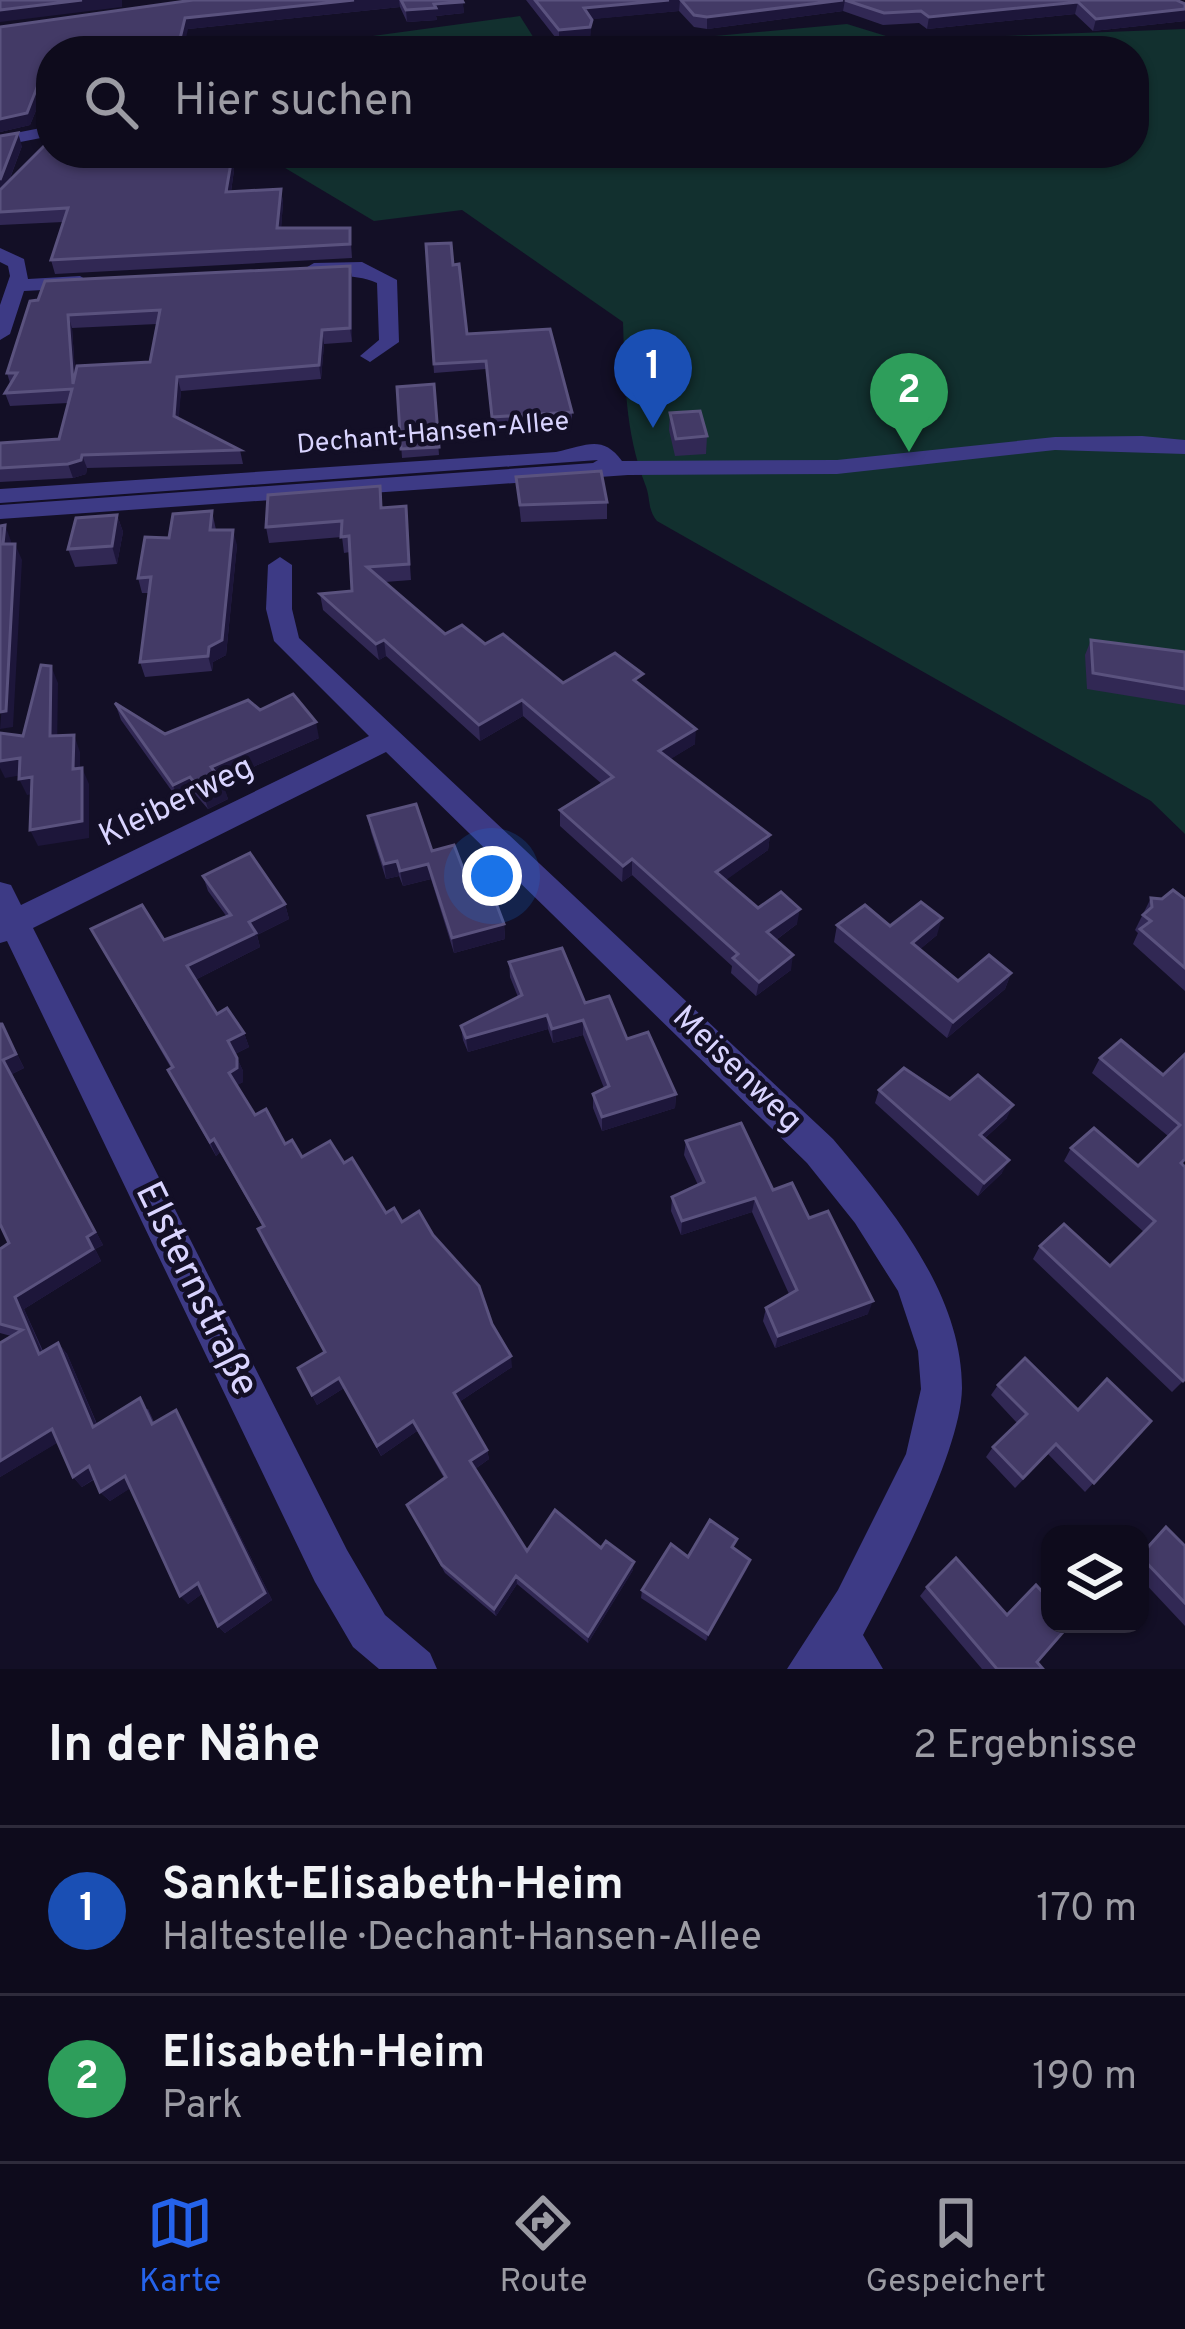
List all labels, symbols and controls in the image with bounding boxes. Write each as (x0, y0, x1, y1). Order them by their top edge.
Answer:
search box (36, 36, 1149, 168)
icon: search (78, 69, 144, 135)
text: Hier suchen (174, 74, 414, 131)
pin: 1 (614, 329, 692, 428)
pin: 2 (870, 353, 948, 452)
street label: Dechant-Hansen-Allee (295, 405, 571, 463)
street label: Kleiberweg (93, 748, 261, 858)
your location (462, 846, 522, 906)
street label: Meisenweg (662, 998, 810, 1142)
street label: Elsternstraße (122, 1175, 268, 1405)
map controls (1041, 1525, 1149, 1633)
button: layers (1041, 1525, 1149, 1633)
text: In der Nähe (48, 1715, 320, 1780)
text: 2 Ergebnisse (913, 1723, 1137, 1772)
text: Sankt-Elisabeth-Heim (162, 1858, 624, 1915)
text: 1 (79, 1886, 95, 1935)
text: 170 m (1036, 1886, 1137, 1935)
text: Haltestelle · Dechant-Hansen-Allee (162, 1915, 762, 1964)
text: Elisabeth-Heim (162, 2026, 485, 2083)
text: 2 (75, 2054, 99, 2103)
text: 190 m (1032, 2054, 1137, 2103)
text: Park (162, 2083, 243, 2132)
tab: Karte (139, 2190, 221, 2304)
tab: Route (499, 2190, 587, 2304)
tab: Gespeichert (866, 2190, 1046, 2304)

